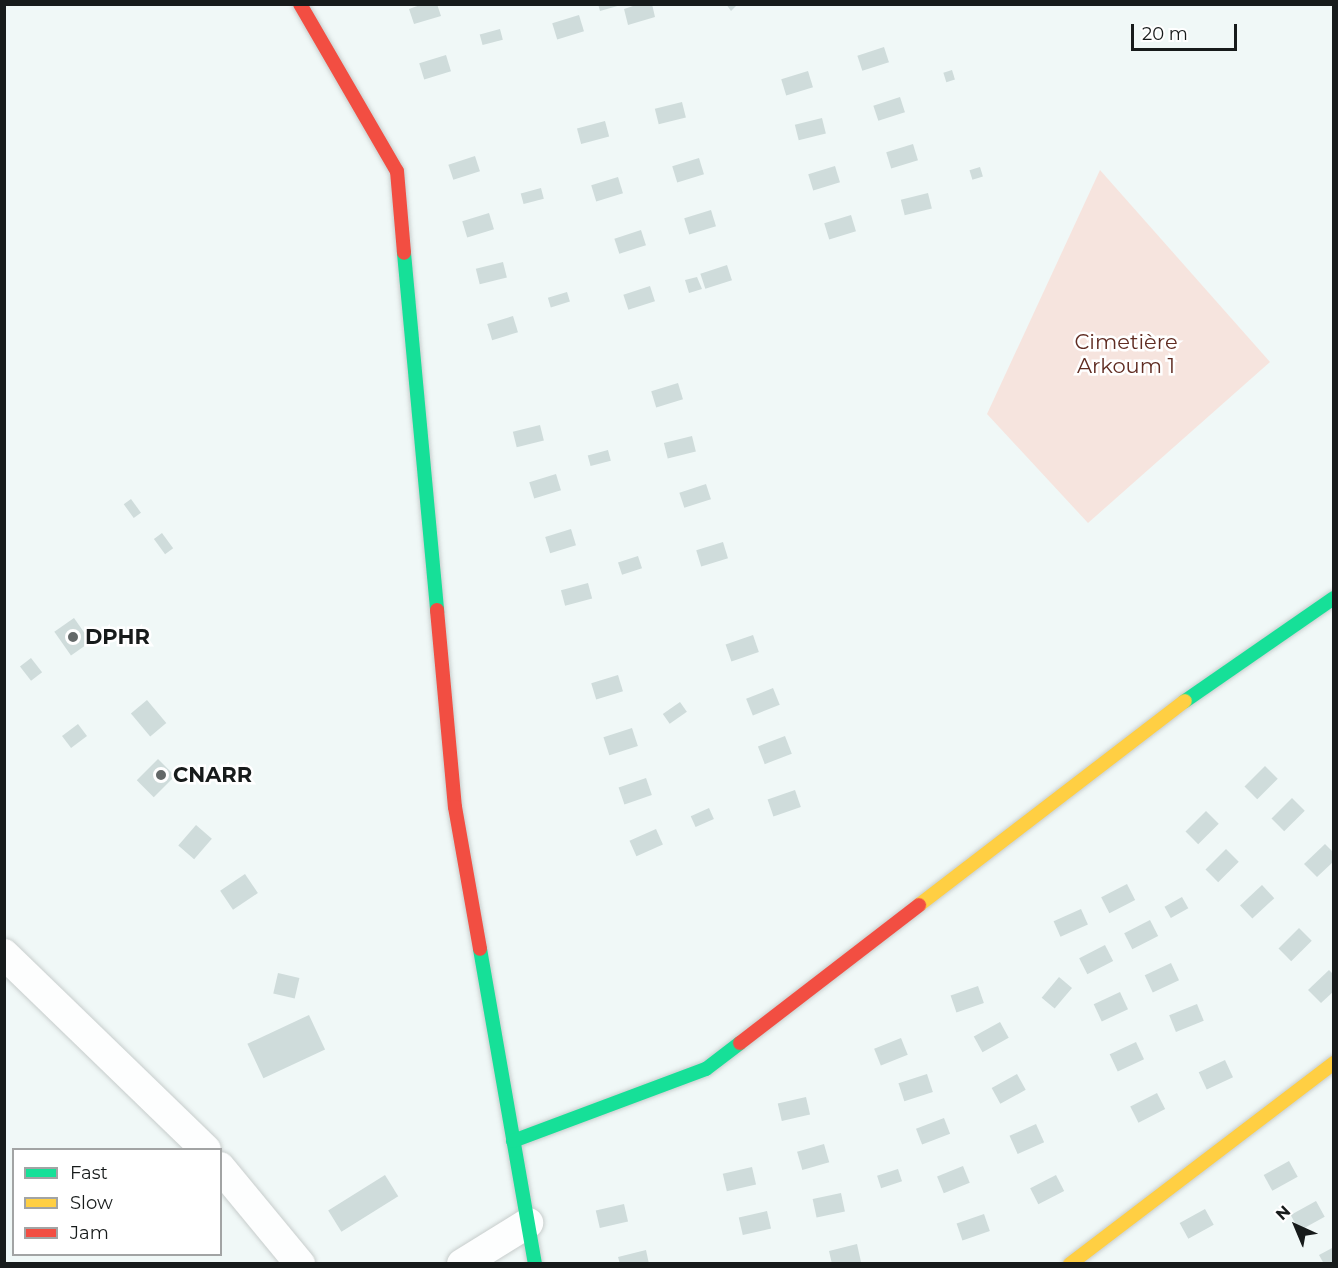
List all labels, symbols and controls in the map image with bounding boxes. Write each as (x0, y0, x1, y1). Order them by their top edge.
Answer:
scale bar (1134, 12, 1240, 50)
text: 20 m (1142, 23, 1188, 45)
park label: Cimetière Arkoum 1 (1074, 329, 1178, 379)
place label: DPHR (85, 624, 150, 650)
marker: DPHR (66, 630, 80, 644)
place label: CNARR (173, 762, 252, 788)
marker: CNARR (154, 768, 168, 782)
legend (12, 1148, 222, 1256)
text: Fast (70, 1162, 108, 1184)
text: Slow (70, 1192, 113, 1214)
north arrow (1266, 1196, 1326, 1256)
text: N (1272, 1201, 1294, 1224)
text: Jam (70, 1222, 109, 1244)

